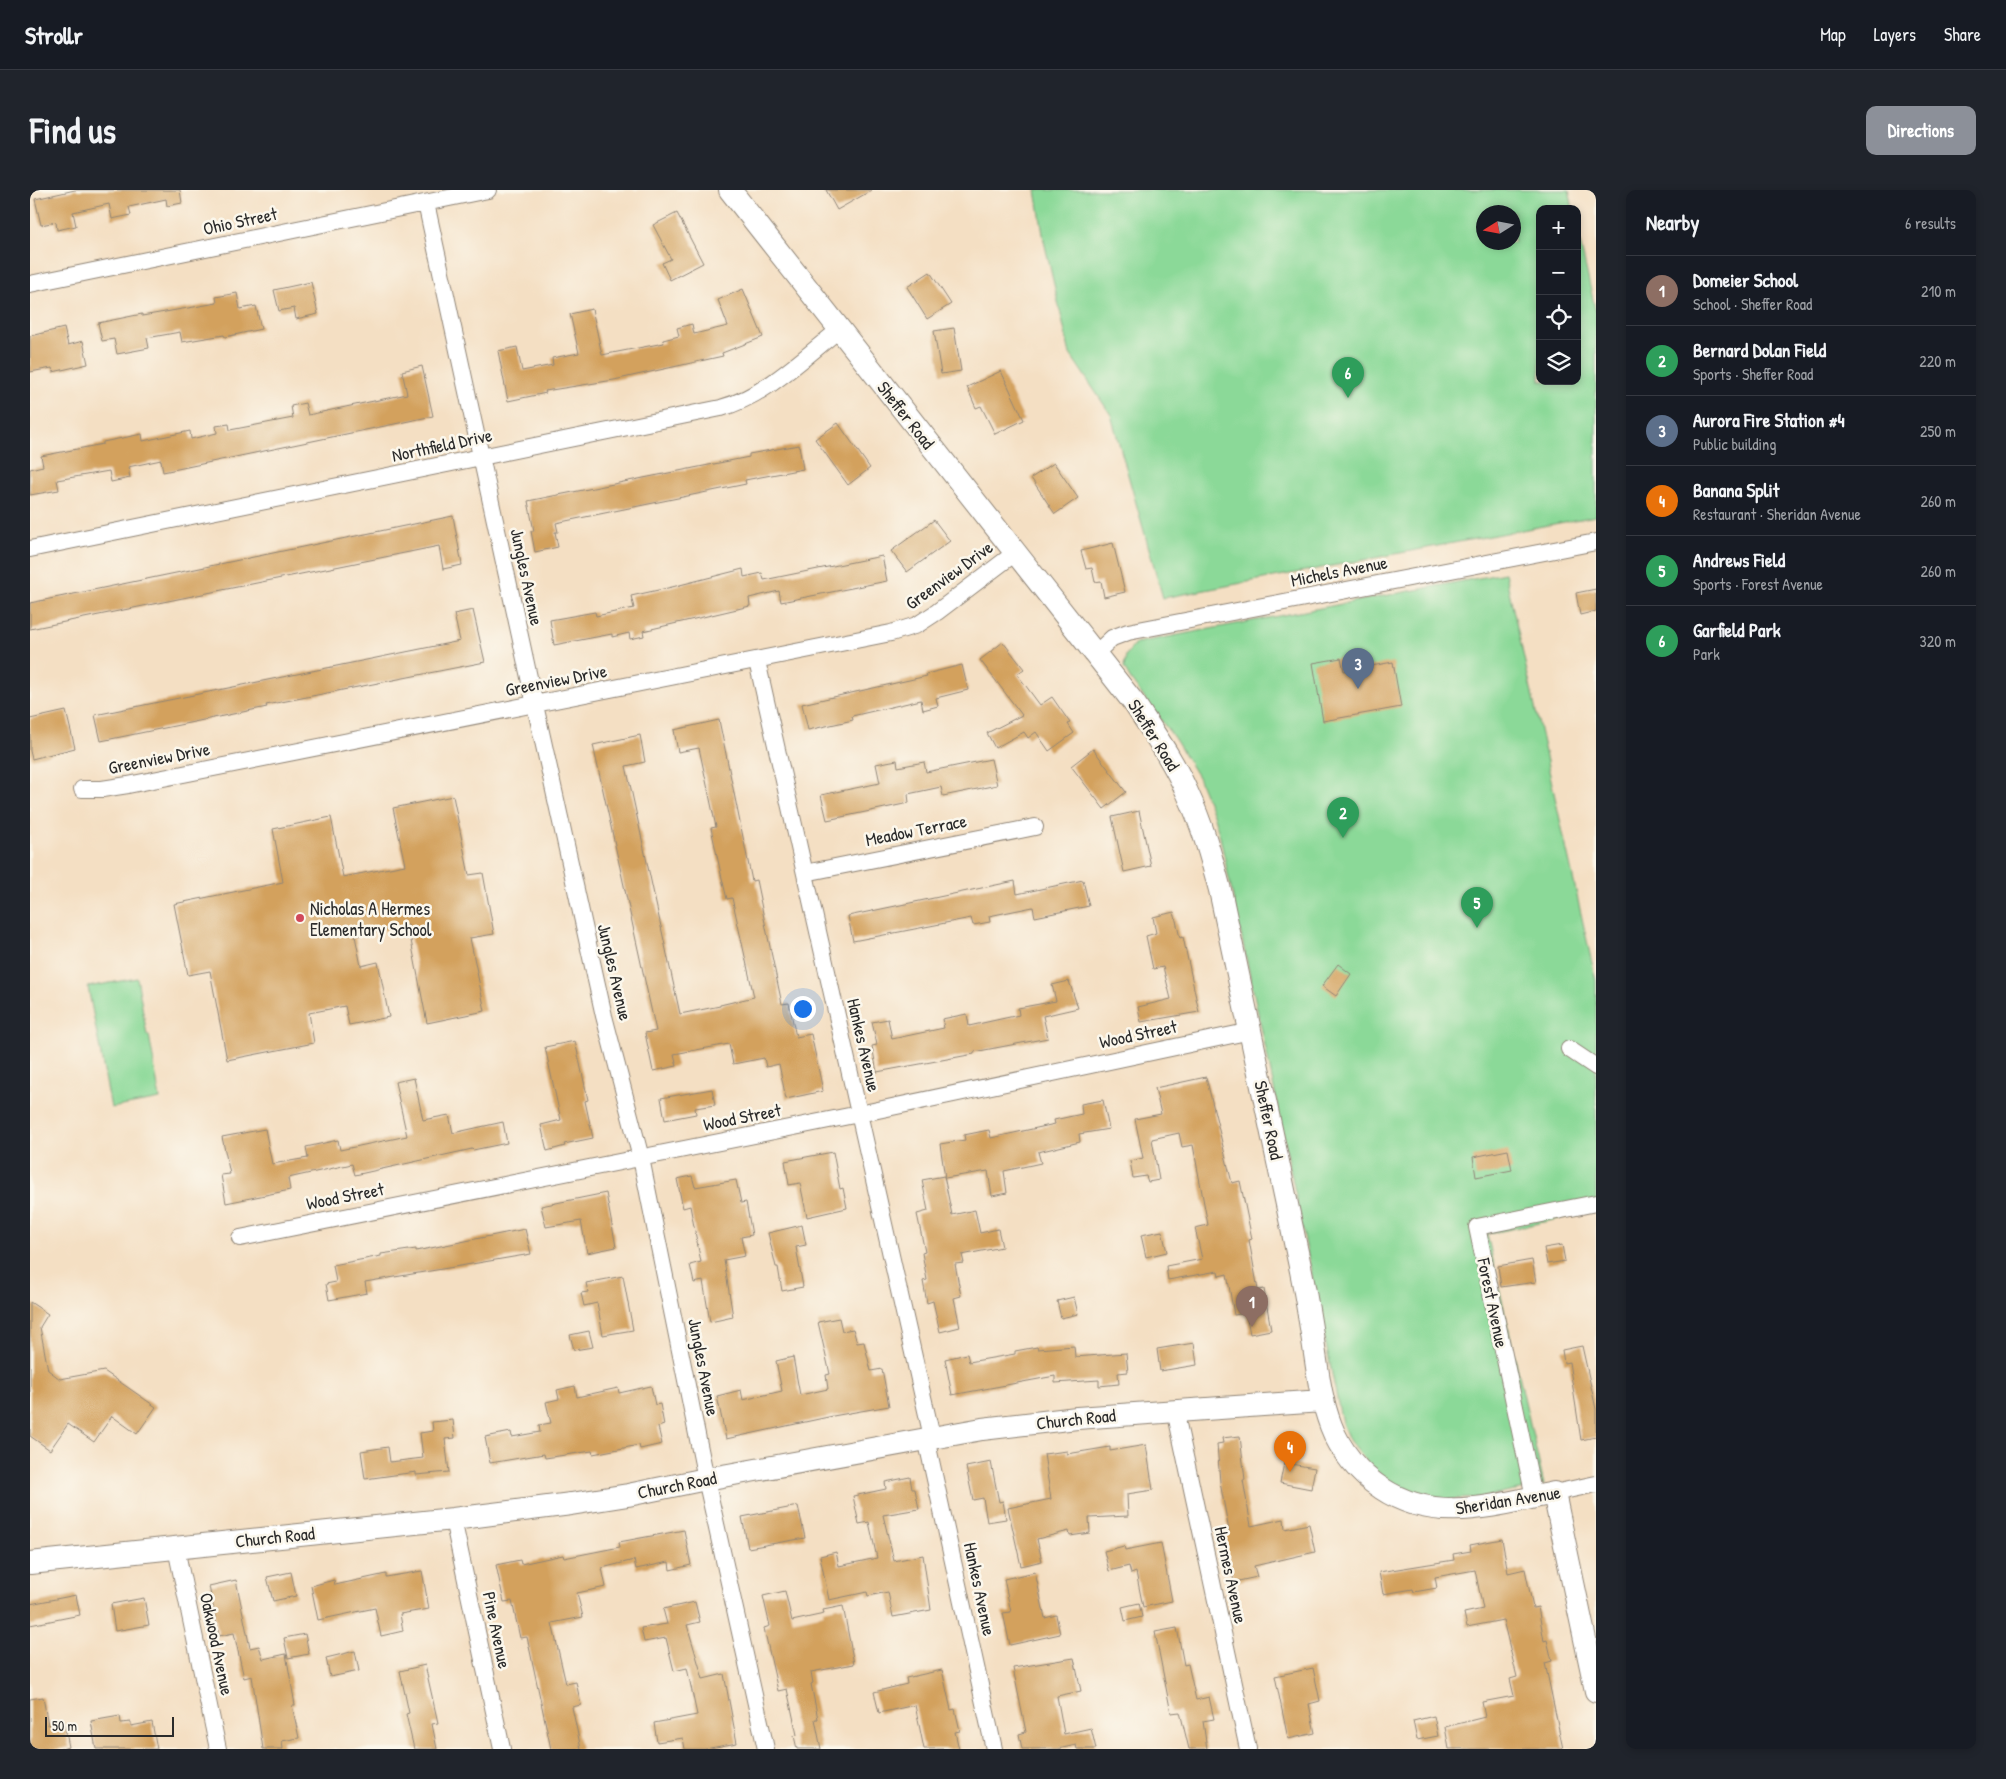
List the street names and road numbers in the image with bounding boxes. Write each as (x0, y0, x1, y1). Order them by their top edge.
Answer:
street label: Ohio Street (201, 201, 280, 241)
street label: Sheffer Road (871, 376, 941, 454)
street label: Northfield Drive (390, 422, 494, 468)
street label: Jungles Avenue (505, 526, 549, 628)
street label: Greenview Drive (900, 535, 998, 615)
street label: Michels Avenue (1289, 549, 1389, 593)
street label: Greenview Drive (503, 658, 609, 702)
street label: Sheffer Road (1122, 694, 1186, 776)
street label: Greenview Drive (106, 736, 212, 780)
street label: Meadow Terrace (863, 808, 969, 852)
street label: Jungles Avenue (592, 921, 638, 1023)
street label: Hankes Avenue (841, 996, 887, 1094)
street label: Wood Street (1097, 1013, 1180, 1054)
street label: Sheffer Road (1248, 1078, 1290, 1162)
street label: Wood Street (701, 1097, 784, 1137)
street label: Wood Street (304, 1176, 387, 1216)
street label: Forest Avenue (1471, 1255, 1515, 1350)
street label: Jungles Avenue (682, 1316, 726, 1418)
street label: Church Road (1035, 1402, 1117, 1436)
street label: Church Road (635, 1465, 719, 1505)
street label: Sheridan Avenue (1454, 1479, 1562, 1521)
street label: Church Road (234, 1520, 316, 1554)
street label: Hermes Avenue (1209, 1524, 1253, 1626)
street label: Hankes Avenue (958, 1540, 1002, 1638)
street label: Pine Avenue (477, 1589, 517, 1671)
street label: Oakwood Avenue (194, 1590, 240, 1698)

